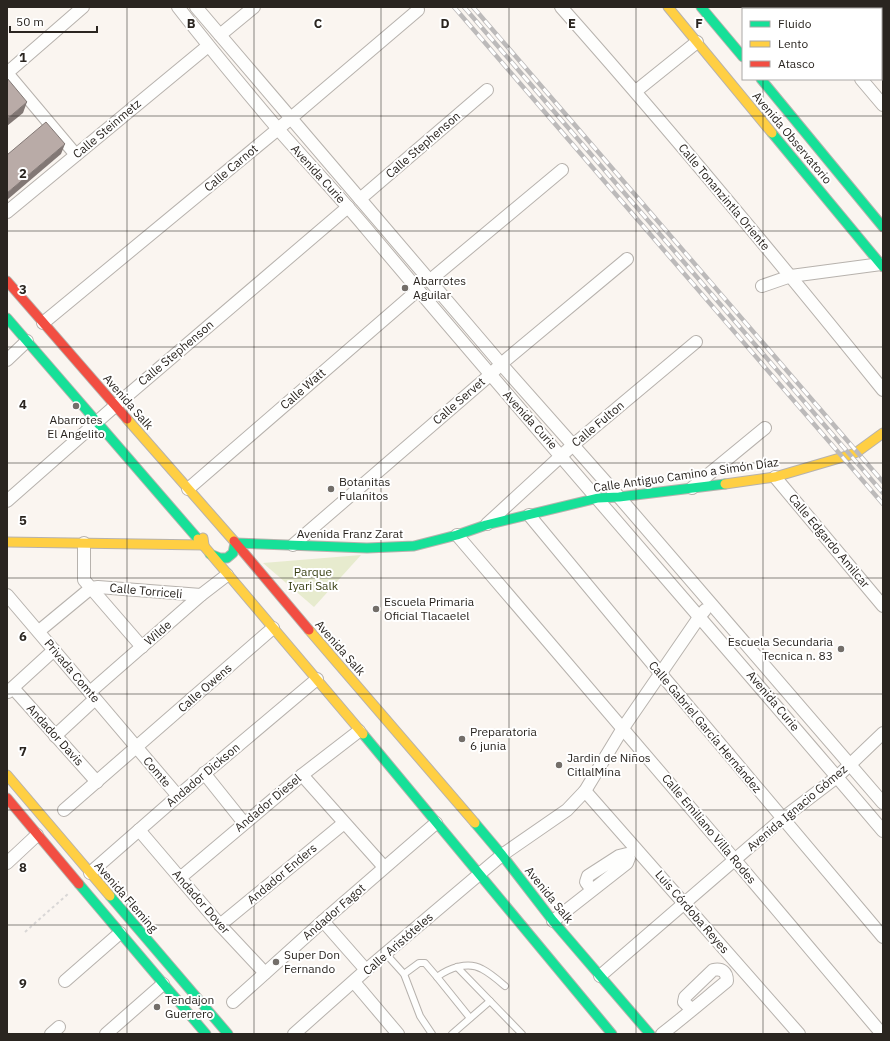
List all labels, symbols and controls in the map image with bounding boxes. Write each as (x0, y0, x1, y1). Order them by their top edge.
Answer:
scale bar (10, 8, 97, 34)
legend (742, 8, 882, 80)
text: 50 m (16, 14, 44, 29)
text: B (187, 15, 196, 32)
text: C (314, 15, 323, 32)
text: D (440, 15, 450, 32)
text: E (568, 15, 576, 32)
text: F (695, 15, 703, 32)
text: Fluido (778, 16, 812, 31)
text: Lento (778, 36, 808, 51)
text: 1 (19, 49, 27, 66)
text: Atasco (778, 56, 815, 71)
street label: Avenida Observatorio (750, 89, 835, 187)
street label: Calle Steinmetz (70, 96, 144, 161)
street label: Calle Stephenson (382, 108, 463, 181)
street label: Calle Tonanzintla Oriente (675, 140, 774, 253)
street label: Calle Carnot (201, 141, 261, 194)
street label: Avenida Curie (288, 141, 349, 207)
text: 2 (19, 165, 27, 182)
place label: Abarrotes Aguilar (413, 273, 466, 302)
text: 3 (19, 281, 27, 298)
marker: Abarrotes Aguilar (400, 283, 410, 293)
street label: Calle Stephenson (135, 317, 217, 389)
street label: Calle Watt (277, 365, 328, 412)
street label: Avenida Salk (100, 371, 157, 433)
street label: Calle Servet (429, 374, 488, 427)
street label: Avenida Curie (500, 387, 561, 453)
text: 4 (19, 396, 27, 413)
street label: Calle Fulton (568, 397, 627, 450)
marker: Abarrotes El Angelito (71, 401, 81, 411)
place label: Abarrotes El Angelito (47, 412, 105, 441)
street label: Calle Antiguo Camino a Simón Díaz (592, 454, 780, 495)
place label: Botanitas Fulanitos (339, 474, 391, 503)
marker: Botanitas Fulanitos (326, 484, 336, 494)
street label: Calle Edgardo Amilcar (786, 490, 874, 591)
text: 5 (19, 512, 27, 529)
street label: Avenida Franz Zarat (297, 526, 403, 541)
park label: Parque Iyari Salk (288, 564, 339, 593)
street label: Calle Torriceli (109, 580, 183, 601)
place label: Escuela Primaria Oficial Tlacaelel (384, 594, 475, 623)
marker: Escuela Primaria Oficial Tlacaelel (371, 604, 381, 614)
street label: Wilde (141, 617, 174, 648)
street label: Avenida Salk (312, 617, 369, 679)
text: 6 (19, 628, 27, 645)
place label: Escuela Secundaria Tecnica n. 83 (728, 634, 834, 663)
street label: Privada Comte (41, 636, 104, 706)
marker: Escuela Secundaria Tecnica n. 83 (836, 644, 846, 654)
street label: Calle Gabriel García Hernández (646, 658, 765, 796)
street label: Calle Owens (175, 660, 235, 715)
street label: Avenida Curie (744, 667, 803, 734)
street label: Andador Davis (24, 701, 87, 769)
place label: Preparatoria 6 junia (470, 724, 538, 753)
marker: Preparatoria 6 junia (457, 734, 467, 744)
street label: Andador Dickson (163, 739, 243, 810)
text: 7 (19, 743, 27, 760)
place label: Jardin de Niños CitlalMina (567, 750, 651, 779)
street label: Comte (140, 753, 175, 790)
marker: Jardin de Niños CitlalMina (554, 760, 564, 770)
street label: Avenida Ignacio Gómez (743, 761, 850, 854)
street label: Andador Diesel (231, 770, 304, 835)
street label: Calle Emiliano Villa Rodes (659, 771, 760, 887)
street label: Andador Enders (244, 840, 320, 907)
street label: Avenida Fleming (92, 858, 162, 936)
text: 8 (19, 859, 27, 876)
street label: Avenida Salk (522, 863, 577, 927)
street label: Andador Dover (169, 866, 234, 937)
street label: Luis Córdoba Reyes (652, 867, 733, 956)
street label: Andador Fagot (299, 880, 368, 943)
street label: Calle Aristóteles (360, 909, 436, 978)
place label: Super Don Fernando (284, 947, 340, 976)
marker: Super Don Fernando (271, 957, 281, 967)
text: 9 (19, 975, 27, 992)
place label: Tendajon Guerrero (165, 992, 214, 1021)
marker: Tendajon Guerrero (152, 1002, 162, 1012)

